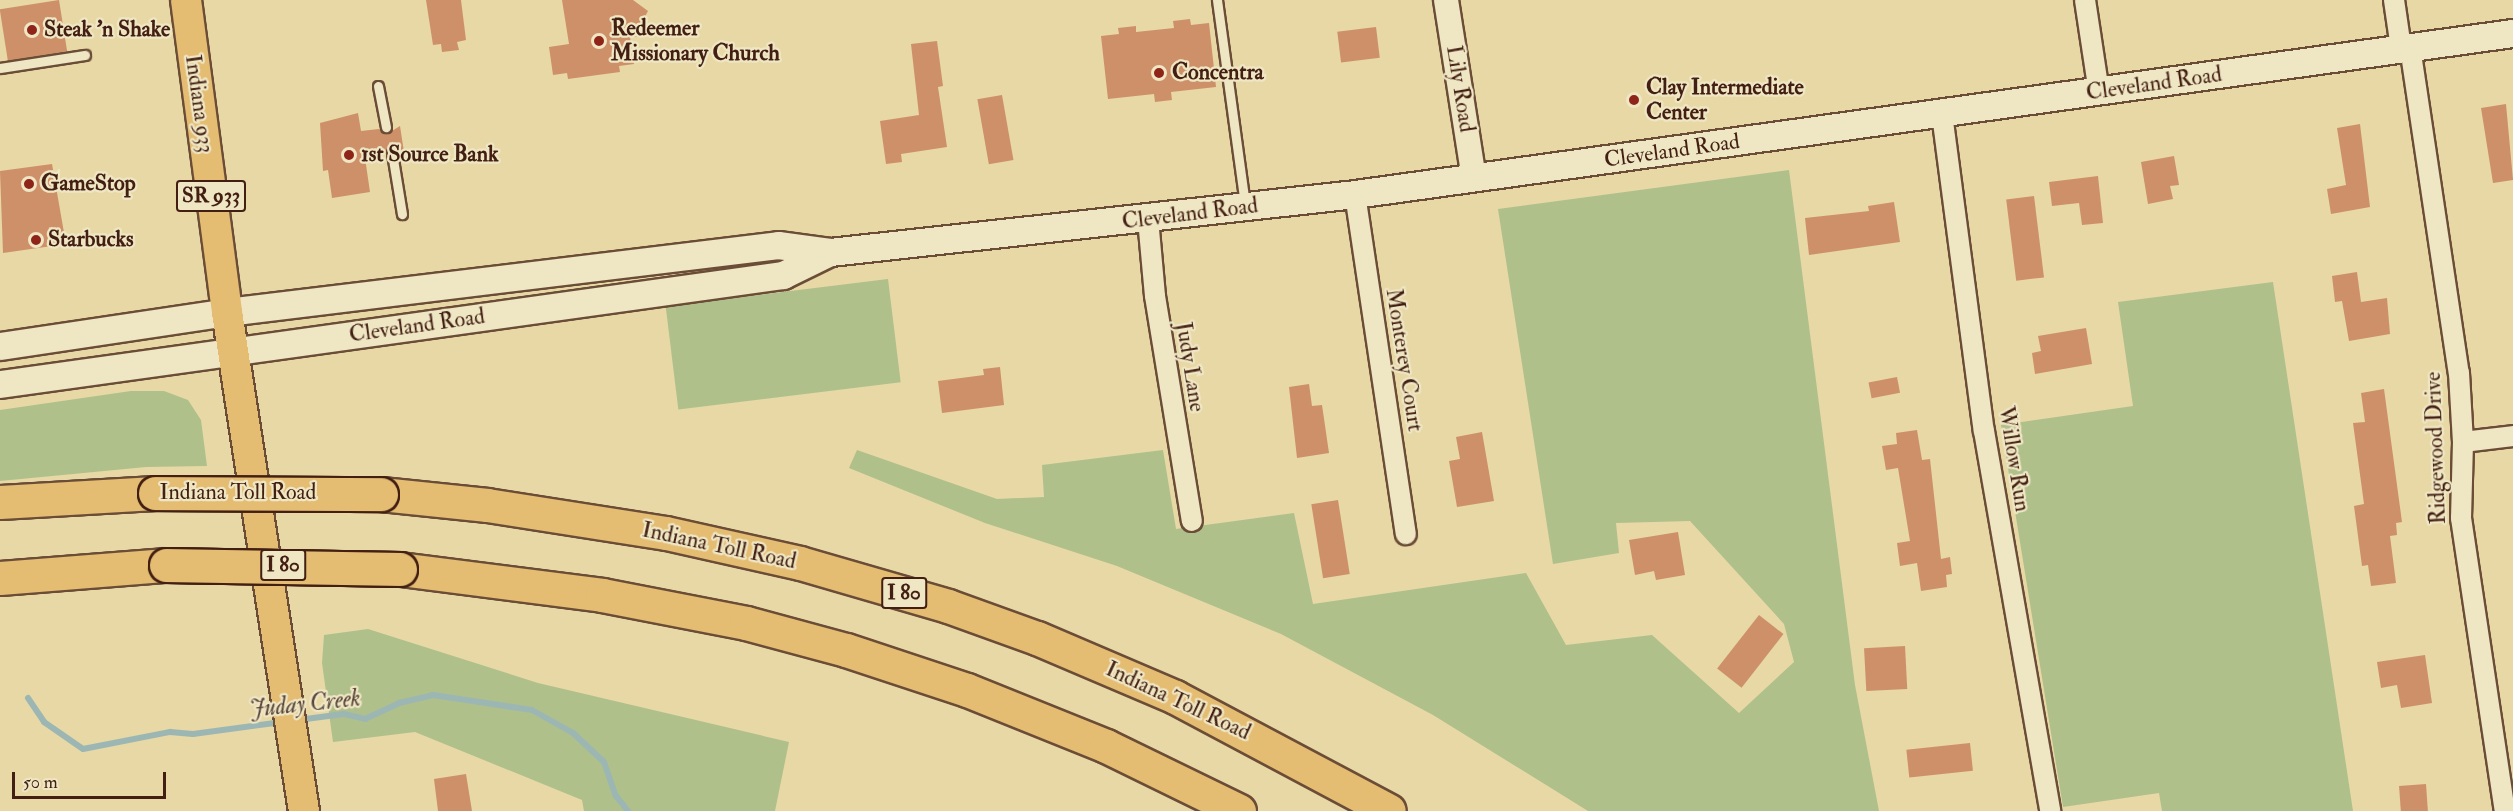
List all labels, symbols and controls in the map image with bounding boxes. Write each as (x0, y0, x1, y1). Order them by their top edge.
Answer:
place label: Redeemer Missionary Church (611, 15, 780, 66)
place label: Steak 'n Shake (44, 17, 170, 43)
marker: Steak 'n Shake (25, 23, 39, 37)
marker: Redeemer Missionary Church (592, 34, 606, 48)
street label: Lily Road (1440, 44, 1480, 134)
street label: Indiana 933 (179, 53, 219, 155)
place label: Concentra (1172, 60, 1264, 86)
street label: Cleveland Road (2084, 61, 2224, 107)
marker: Concentra (1150, 64, 1168, 82)
place label: Clay Intermediate Center (1646, 74, 1804, 125)
marker: Clay Intermediate Center (1627, 93, 1641, 107)
street label: Cleveland Road (1602, 128, 1742, 174)
place label: 1st Source Bank (361, 142, 499, 168)
marker: 1st Source Bank (342, 148, 356, 162)
place label: GameStop (41, 171, 136, 197)
marker: GameStop (22, 177, 36, 191)
road number: SR 933 (175, 178, 247, 214)
street label: Cleveland Road (1121, 193, 1259, 235)
place label: Starbucks (48, 227, 133, 253)
marker: Starbucks (29, 233, 43, 247)
street label: Monterey Court (1380, 287, 1428, 433)
street label: Cleveland Road (347, 303, 487, 349)
street label: Judy Lane (1170, 320, 1210, 414)
street label: Ridgewood Drive (2420, 371, 2452, 525)
street label: Willow Run (1993, 404, 2035, 514)
street label: Indiana Toll Road (160, 480, 316, 506)
street label: Indiana Toll Road (640, 517, 798, 575)
road number: I 80 (259, 547, 307, 583)
road number: I 80 (880, 575, 928, 611)
street label: Indiana Toll Road (1101, 656, 1255, 746)
water label: Juday Creek (248, 684, 362, 724)
scale bar (15, 760, 170, 798)
text: 50 m (23, 771, 58, 794)

